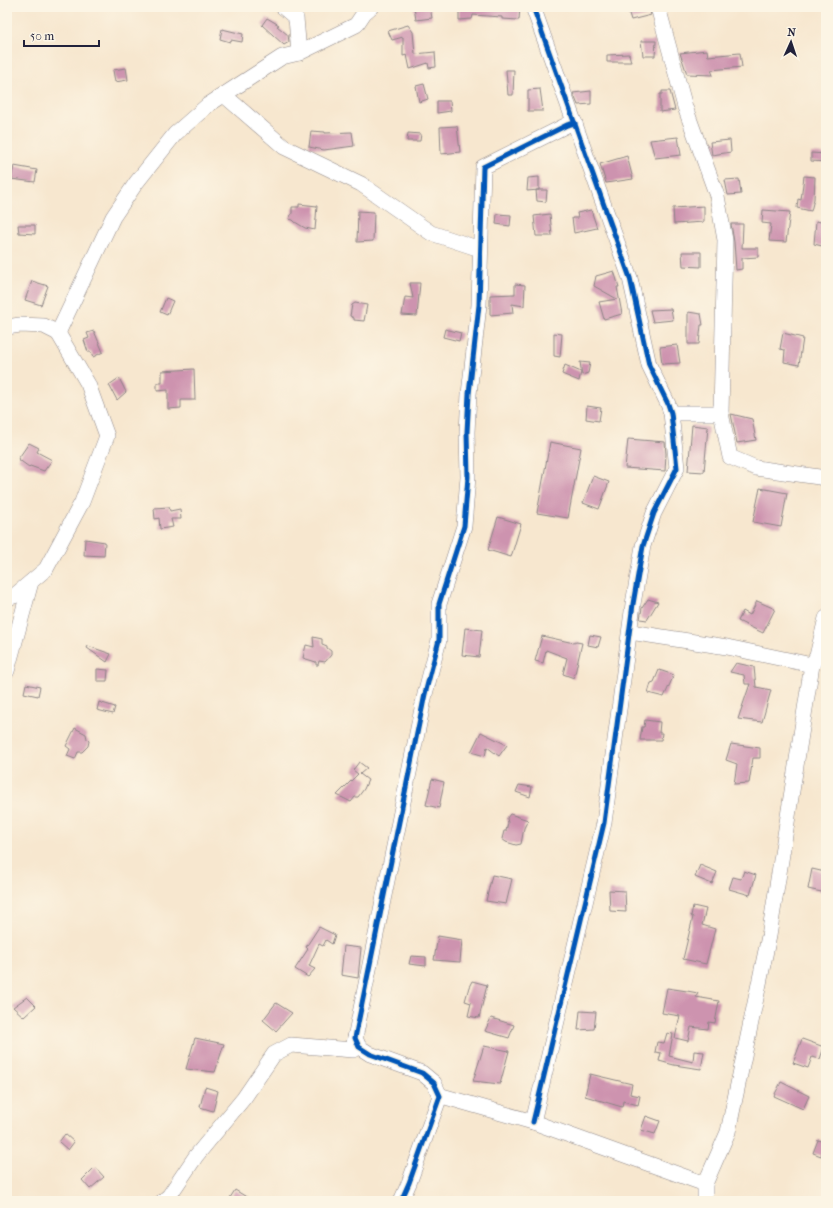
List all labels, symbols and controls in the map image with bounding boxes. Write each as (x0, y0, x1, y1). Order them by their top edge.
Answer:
scale bar (24, 22, 99, 48)
north arrow (771, 22, 811, 62)
text: N (787, 26, 797, 39)
text: 50 m (30, 29, 54, 43)

